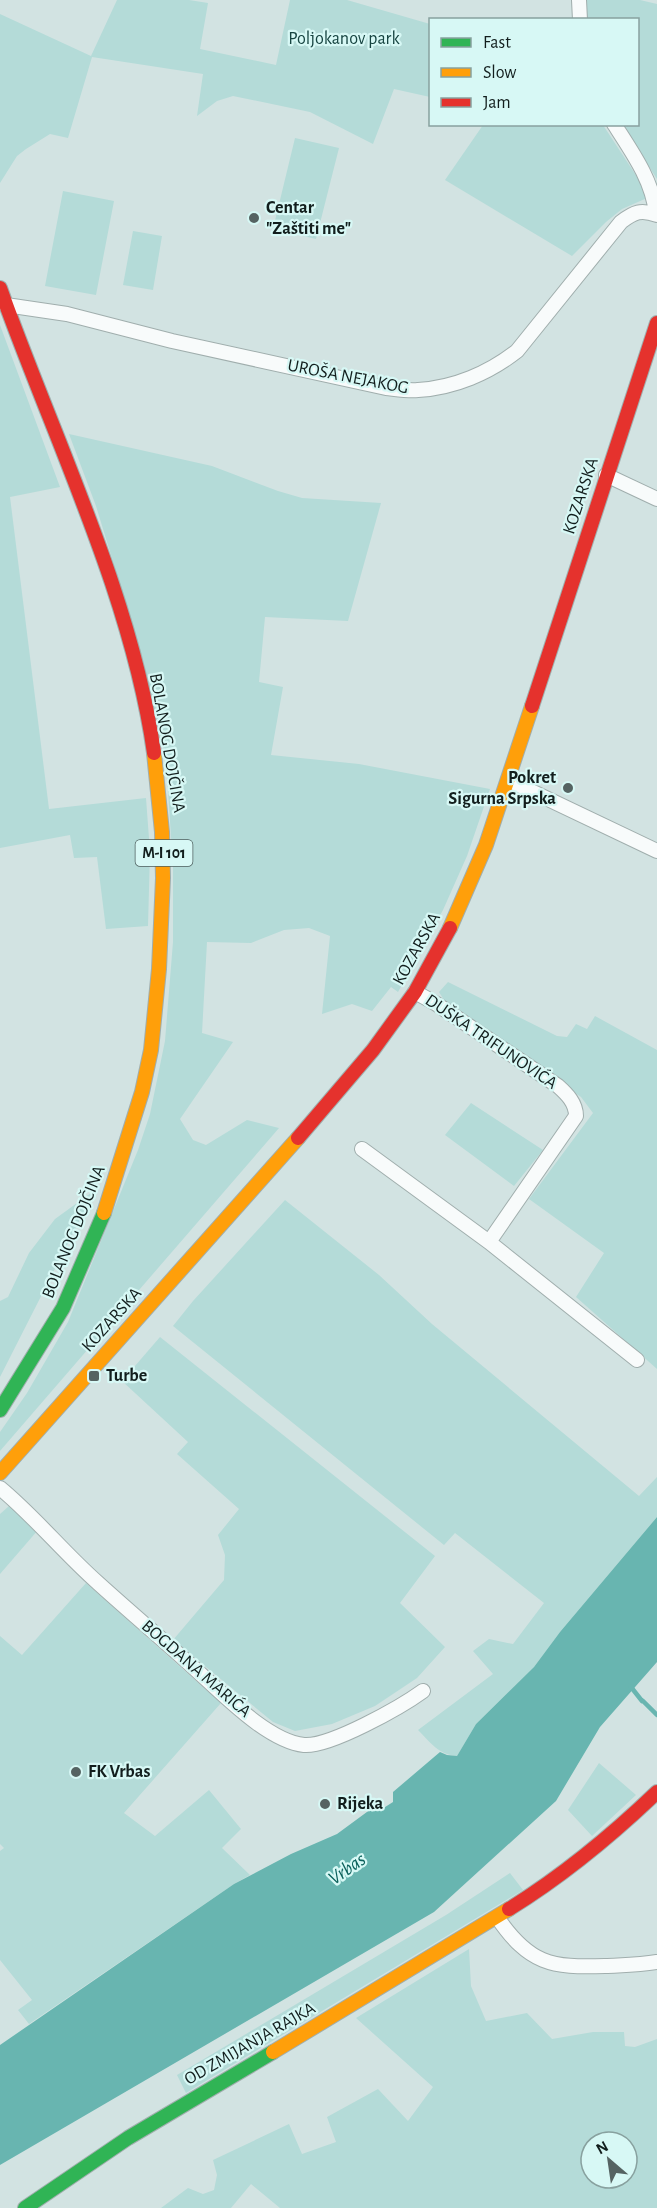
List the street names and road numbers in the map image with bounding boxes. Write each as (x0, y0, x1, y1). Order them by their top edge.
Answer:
street label: UROŠA NEJAKOG (286, 353, 411, 398)
street label: KOZARSKA (560, 455, 602, 537)
street label: BOLANOG DOJČINA (146, 671, 191, 815)
road number: M-I 101 (136, 840, 192, 866)
street label: KOZARSKA (390, 909, 444, 988)
street label: DUŠKA TRIFUNOVIĆA (422, 989, 562, 1093)
street label: BOLANOG DOJČINA (36, 1161, 109, 1301)
street label: KOZARSKA (79, 1284, 146, 1356)
street label: BOGDANA MARIĆA (138, 1615, 256, 1722)
street label: OD ZMIJANJA RAJKA (181, 1999, 319, 2089)

